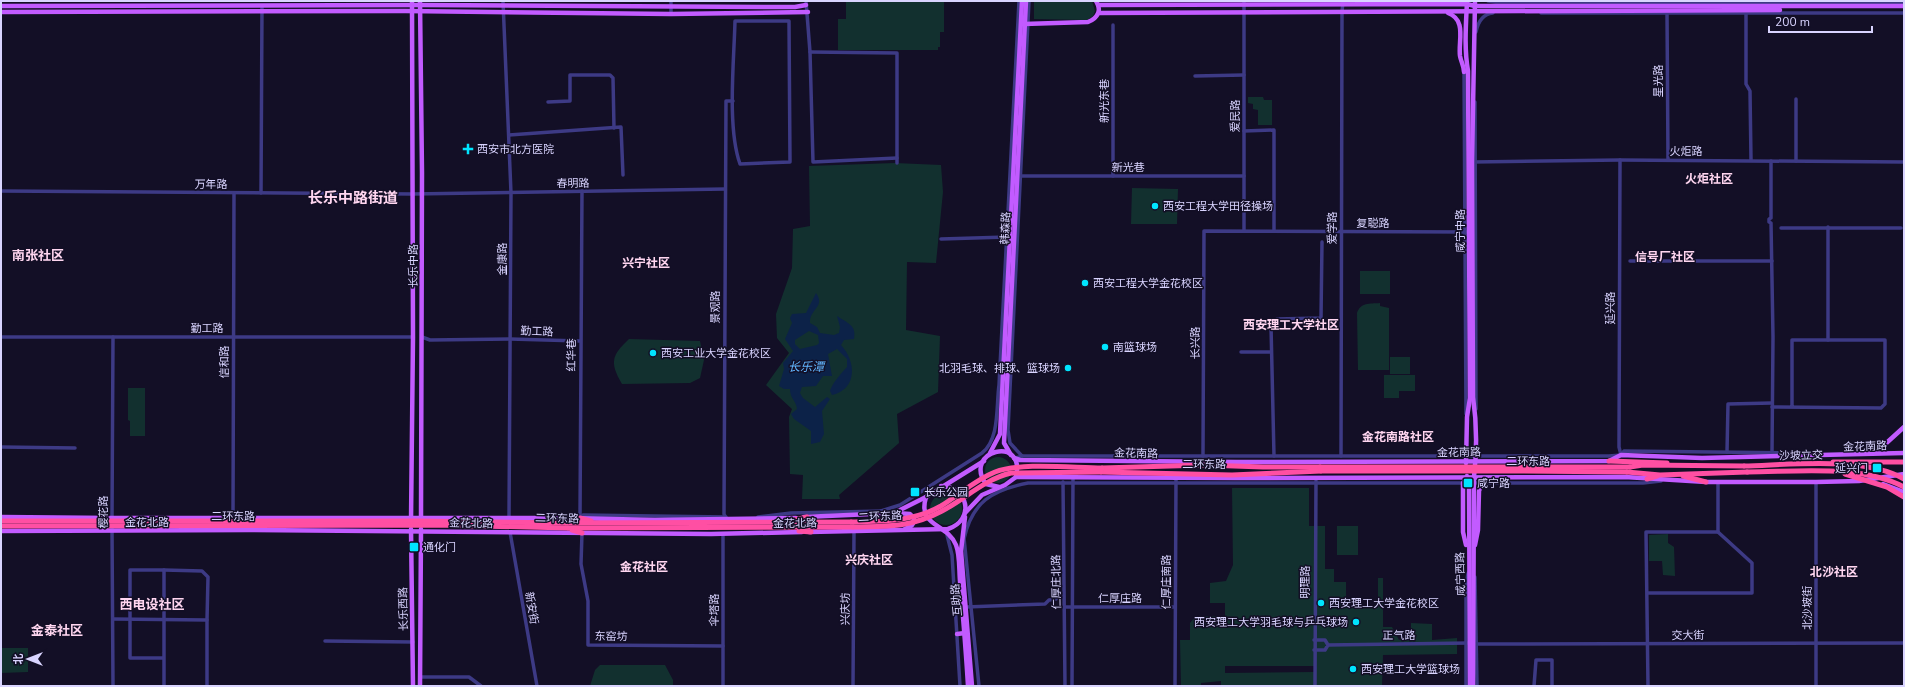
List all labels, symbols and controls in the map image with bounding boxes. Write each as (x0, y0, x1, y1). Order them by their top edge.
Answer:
scale bar (1769, 8, 1872, 34)
text: 200 m (1775, 14, 1810, 30)
street label: 星光路 (1651, 65, 1666, 98)
street label: 新光东巷 (1097, 79, 1112, 123)
street label: 爱民路 (1228, 100, 1243, 133)
place label: 西安市北方医院 (477, 142, 554, 157)
marker: 西安市北方医院 (462, 143, 474, 155)
street label: 火炬路 (1670, 144, 1703, 159)
street label: 新光巷 (1112, 160, 1145, 175)
district label: 火炬社区 (1685, 171, 1733, 187)
street label: 春明路 (556, 176, 590, 191)
street label: 万年路 (195, 177, 228, 192)
district label: 长乐中路街道 (308, 188, 398, 208)
place label: 西安工程大学田径操场 (1163, 199, 1273, 214)
marker: 西安工程大学田径操场 (1150, 201, 1160, 211)
street label: 咸宁中路 (1453, 209, 1468, 253)
street label: 韩森路 (997, 211, 1014, 245)
street label: 爱学路 (1325, 212, 1340, 245)
street label: 复聪路 (1357, 216, 1390, 231)
street label: 金康路 (495, 243, 510, 276)
street label: 长乐中路 (406, 244, 421, 288)
district label: 南张社区 (12, 247, 64, 265)
district label: 信号厂社区 (1635, 249, 1695, 265)
district label: 兴宁社区 (622, 255, 670, 271)
place label: 西安工程大学金花校区 (1093, 276, 1203, 291)
marker: 西安工程大学金花校区 (1080, 278, 1090, 288)
street label: 景观路 (708, 291, 723, 324)
street label: 延兴路 (1603, 292, 1618, 325)
district label: 西安理工大学社区 (1243, 317, 1339, 333)
street label: 勤工路 (191, 321, 224, 336)
street label: 勤工路 (520, 323, 554, 340)
street label: 长兴路 (1188, 327, 1203, 360)
street label: 红华巷 (564, 339, 579, 372)
place label: 南篮球场 (1113, 340, 1157, 355)
marker: 南篮球场 (1100, 342, 1110, 352)
street label: 信和路 (217, 346, 232, 379)
place label: 西安工业大学金花校区 (661, 346, 771, 361)
marker: 西安工业大学金花校区 (648, 348, 658, 358)
water label: 长乐潭 (788, 359, 826, 375)
place label: 北羽毛球、排球、篮球场 (939, 361, 1060, 376)
marker: 北羽毛球、排球、篮球场 (1063, 363, 1073, 373)
district label: 金花南路社区 (1362, 429, 1434, 445)
street label: 金花南路 (1843, 438, 1887, 455)
street label: 金花南路 (1437, 445, 1481, 460)
street label: 金花南路 (1114, 446, 1158, 461)
street label: 沙坡立交 (1779, 448, 1823, 463)
street label: 二环东路 (1506, 454, 1550, 469)
street label: 二环东路 (1182, 457, 1226, 472)
place label: 延兴门 (1835, 461, 1868, 476)
marker: 延兴门 (1871, 462, 1883, 474)
place label: 咸宁路 (1477, 476, 1510, 491)
marker: 咸宁路 (1462, 477, 1474, 489)
place label: 长乐公园 (924, 485, 968, 500)
marker: 长乐公园 (909, 486, 921, 498)
street label: 樱花路 (96, 496, 111, 529)
street label: 二环东路 (858, 508, 902, 525)
street label: 二环东路 (211, 509, 255, 524)
street label: 二环东路 (535, 511, 579, 526)
street label: 金花北路 (125, 515, 169, 530)
street label: 金花北路 (449, 516, 493, 531)
street label: 金花北路 (773, 516, 817, 531)
place label: 通化门 (423, 540, 456, 555)
marker: 通化门 (408, 541, 420, 553)
district label: 兴庆社区 (845, 552, 893, 568)
street label: 咸宁西路 (1453, 552, 1468, 596)
street label: 仁厚庄北路 (1049, 554, 1064, 610)
street label: 仁厚庄南路 (1159, 555, 1174, 610)
district label: 金花社区 (620, 559, 668, 575)
district label: 北沙社区 (1810, 564, 1858, 580)
street label: 明理路 (1298, 566, 1313, 599)
street label: 互助路 (948, 583, 965, 617)
street label: 北沙坡街 (1800, 586, 1815, 630)
street label: 长乐西路 (396, 587, 411, 631)
street label: 新安街 (521, 591, 542, 626)
street label: 仁厚庄路 (1098, 591, 1142, 606)
street label: 兴庆坊 (838, 593, 853, 626)
street label: 伞塔路 (707, 594, 722, 627)
district label: 西电设社区 (119, 596, 185, 614)
place label: 西安理工大学金花校区 (1329, 596, 1439, 611)
marker: 西安理工大学金花校区 (1316, 598, 1326, 608)
place label: 西安理工大学羽毛球与乒乓球场 (1194, 615, 1348, 630)
marker: 西安理工大学羽毛球与乒乓球场 (1351, 617, 1361, 627)
district label: 金泰社区 (31, 622, 83, 640)
street label: 正气路 (1383, 628, 1416, 643)
street label: 交大街 (1671, 628, 1705, 643)
street label: 东窑坊 (594, 629, 628, 644)
north arrow (8, 639, 48, 679)
text: 北 (11, 654, 26, 665)
place label: 西安理工大学篮球场 (1361, 662, 1460, 677)
marker: 西安理工大学篮球场 (1348, 664, 1358, 674)

